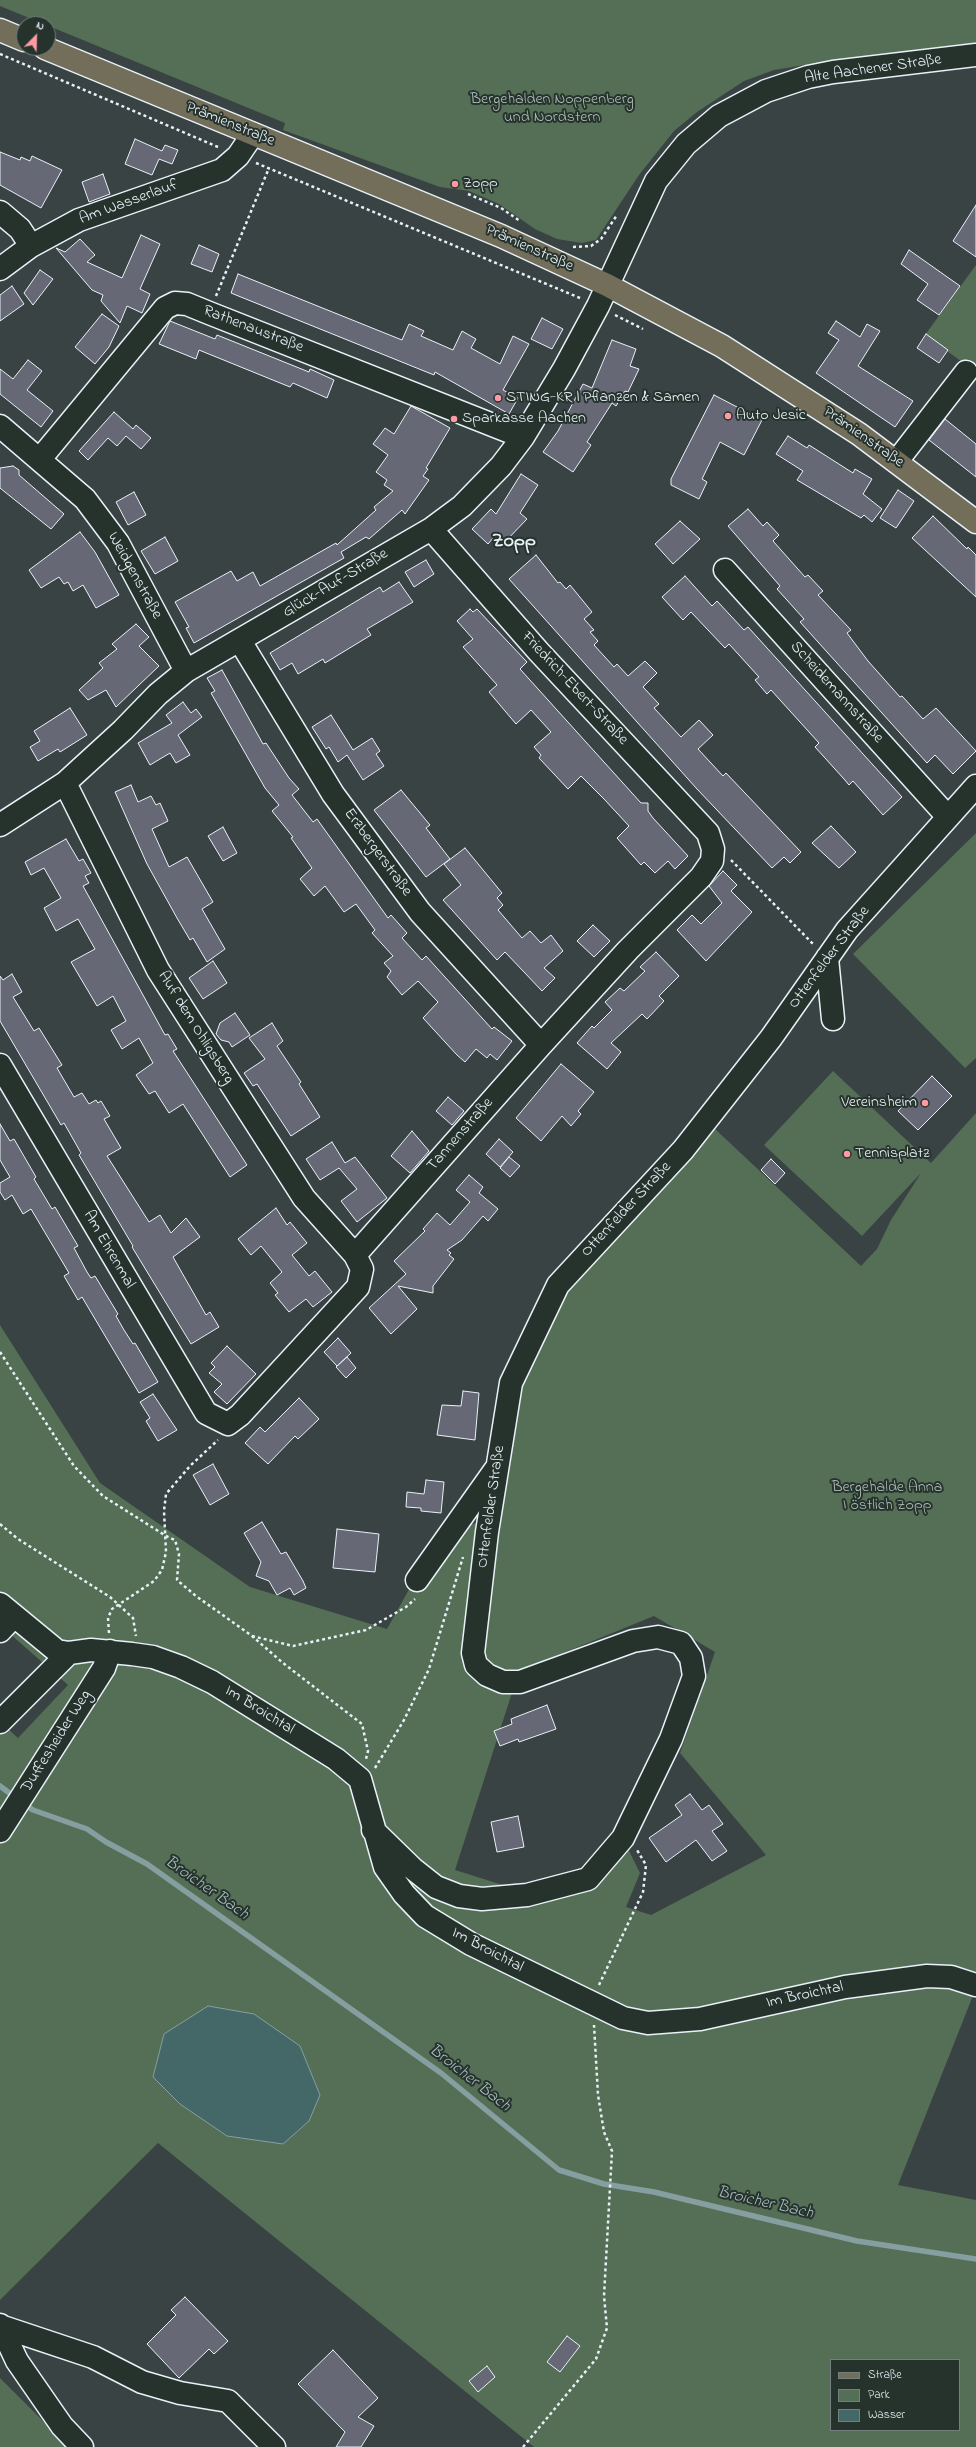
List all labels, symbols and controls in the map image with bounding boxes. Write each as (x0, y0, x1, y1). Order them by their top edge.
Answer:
north arrow (16, 16, 56, 56)
text: N (34, 17, 47, 35)
street label: Alte Aachener Straße (803, 51, 943, 89)
park label: Bergehalden Noppenberg und Nordstern (470, 90, 634, 128)
street label: Prämienstraße (183, 98, 277, 152)
place label: Zopp (463, 174, 498, 194)
street label: Am Wasserlauf (77, 176, 181, 230)
marker: Zopp (450, 179, 460, 189)
street label: Prämienstraße (482, 221, 576, 277)
street label: Rathenaustraße (200, 302, 306, 358)
place label: STING-KR | Pflanzen & Samen (506, 388, 699, 408)
marker: STING-KR | Pflanzen & Samen (493, 393, 503, 403)
street label: Prämienstraße (819, 403, 907, 473)
place label: Auto Jesic (736, 406, 806, 426)
place label: Sparkasse Aachen (462, 409, 586, 429)
marker: Auto Jesic (723, 411, 733, 421)
marker: Sparkasse Aachen (449, 414, 459, 424)
street label: Weidgenstraße (102, 529, 166, 623)
district label: Zopp (492, 531, 536, 555)
street label: Glück-Auf-Straße (280, 545, 392, 623)
street label: Friedrich-Ebert-Straße (516, 628, 632, 750)
street label: Scheidemannstraße (785, 638, 887, 748)
street label: Erzbergerstraße (339, 805, 415, 901)
street label: Ottenfelder Straße (785, 903, 875, 1013)
street label: Auf dem Ohligsberg (152, 968, 238, 1088)
place label: Vereinsheim (841, 1093, 917, 1113)
street label: Tannenstraße (424, 1094, 498, 1176)
marker: Vereinsheim (920, 1098, 930, 1108)
place label: Tennisplatz (855, 1144, 930, 1164)
marker: Tennisplatz (842, 1149, 852, 1159)
street label: Ottenfelder Straße (578, 1158, 676, 1262)
street label: Am Ehrenmal (78, 1207, 138, 1293)
street label: Ottenfelder Straße (474, 1445, 510, 1569)
park label: Bergehalde Anna I östlich Zopp (832, 1478, 942, 1516)
street label: Im Broichtal (221, 1682, 297, 1740)
street label: Duffesheider Weg (18, 1687, 96, 1797)
water label: Broicher Bach (160, 1853, 252, 1925)
street label: Im Broichtal (448, 1924, 526, 1978)
street label: Im Broichtal (765, 1978, 845, 2014)
water label: Broicher Bach (424, 2041, 514, 2117)
water label: Broicher Bach (715, 2183, 815, 2225)
legend (830, 2359, 960, 2431)
text: Straße (868, 2366, 902, 2384)
text: Park (868, 2386, 890, 2404)
text: Wasser (868, 2406, 905, 2424)

